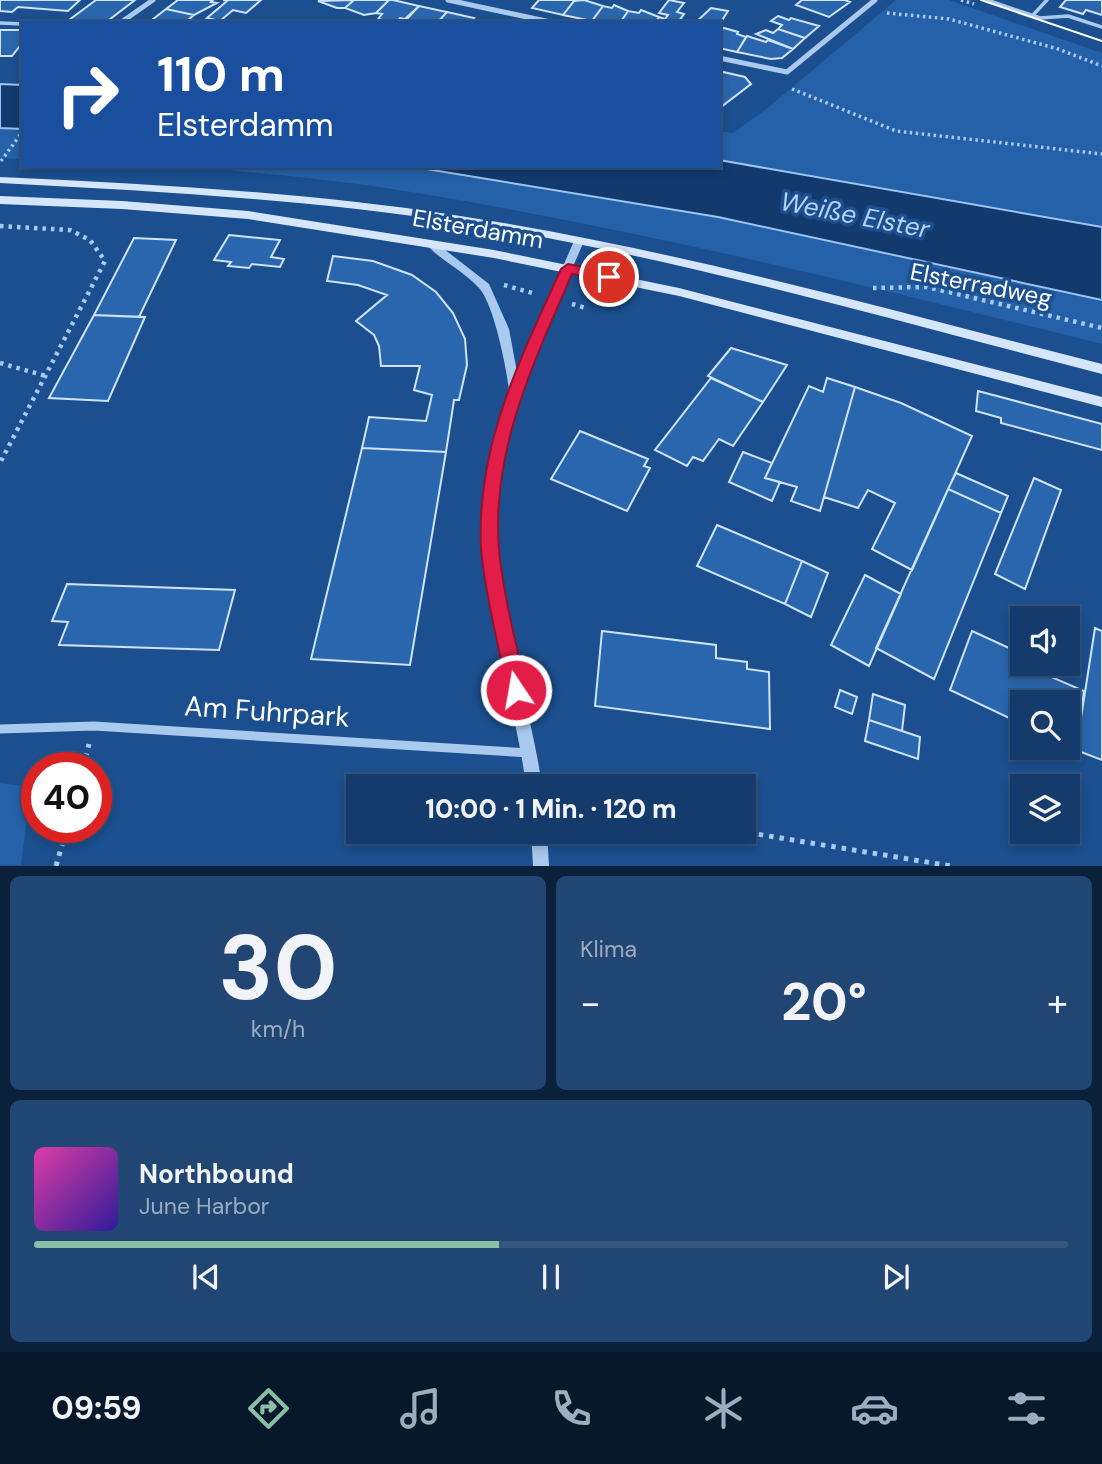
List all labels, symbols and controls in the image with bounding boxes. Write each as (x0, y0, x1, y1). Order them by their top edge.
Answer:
text: 110 m (157, 42, 285, 106)
icon: right (42, 49, 133, 140)
text: Elsterdamm (157, 104, 334, 146)
water label: Weiße Elster (778, 184, 934, 246)
street label: Elsterdamm (410, 202, 546, 255)
pin (579, 247, 639, 307)
street label: Elsterradweg (908, 256, 1055, 313)
icon: arrive (590, 258, 628, 296)
map controls (1010, 606, 1080, 844)
button: sound (1010, 606, 1080, 676)
position arrow (479, 653, 553, 727)
street label: Am Fuhrpark (183, 687, 351, 736)
button: search (1010, 690, 1080, 760)
speed limit sign: 40 (21, 752, 112, 843)
button: layers (1010, 774, 1080, 844)
text: 10:00 · 1 Min. · 120 m (425, 792, 677, 826)
text: 30 (219, 909, 337, 1027)
text: Klima (580, 934, 637, 964)
text: 20° (781, 968, 867, 1036)
text: − (580, 978, 601, 1028)
text: + (1047, 978, 1068, 1028)
text: km/h (251, 1014, 305, 1044)
text: Northbound (139, 1157, 294, 1191)
text: June Harbor (139, 1191, 269, 1221)
icon: previous (187, 1258, 225, 1296)
icon: pause (532, 1258, 570, 1296)
icon: next (877, 1258, 915, 1296)
icon: directions (244, 1384, 293, 1433)
icon: music (396, 1384, 445, 1433)
icon: phone (547, 1384, 596, 1433)
icon: climate (699, 1384, 748, 1433)
icon: car (850, 1384, 899, 1433)
icon: filters (1002, 1384, 1051, 1433)
text: 09:59 (51, 1387, 142, 1429)

